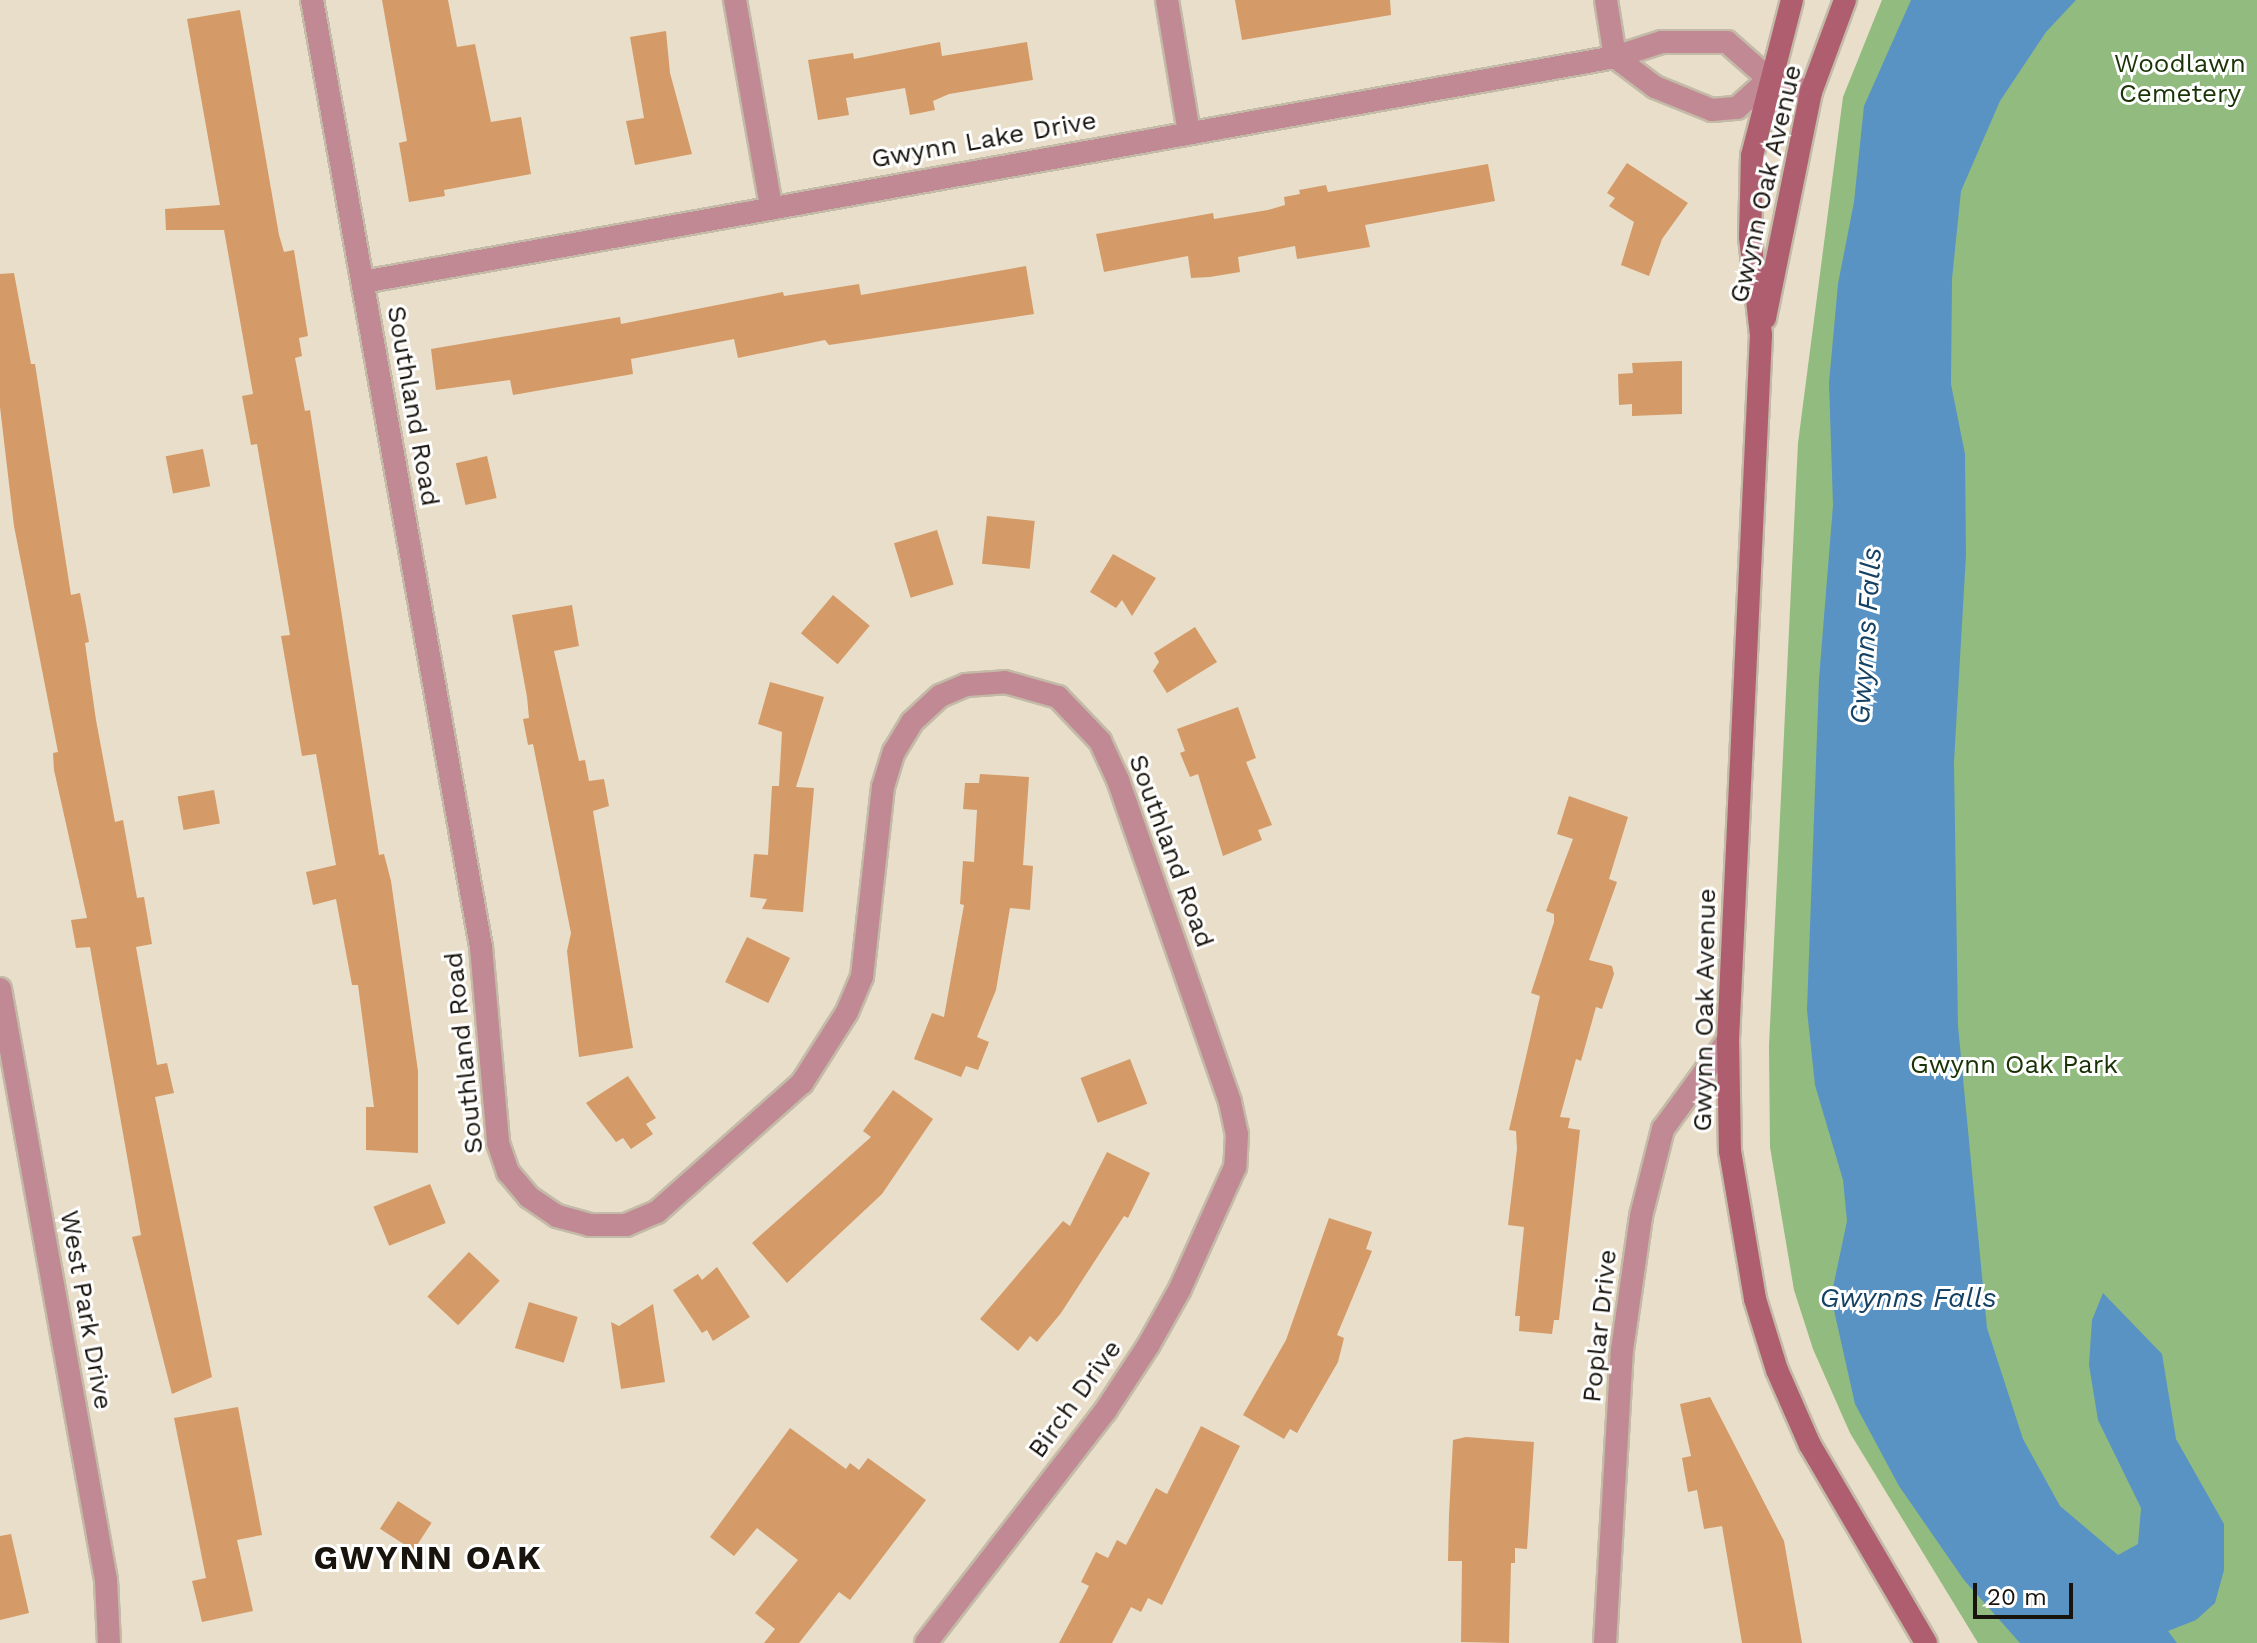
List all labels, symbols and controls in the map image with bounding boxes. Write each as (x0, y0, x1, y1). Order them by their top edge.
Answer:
park label: Woodlawn Cemetery (2114, 48, 2246, 110)
street label: Gwynn Oak Avenue (1723, 61, 1809, 307)
street label: Gwynn Lake Drive (869, 105, 1099, 175)
street label: Southland Road (380, 303, 446, 509)
water label: Gwynns Falls (1843, 546, 1889, 726)
street label: Southland Road (1122, 750, 1220, 952)
street label: Gwynn Oak Avenue (1687, 887, 1723, 1133)
street label: Southland Road (438, 951, 490, 1155)
park label: Gwynn Oak Park (1910, 1049, 2118, 1081)
street label: West Park Drive (53, 1208, 119, 1412)
street label: Poplar Drive (1576, 1248, 1624, 1404)
water label: Gwynns Falls (1819, 1281, 1997, 1315)
street label: Birch Drive (1022, 1334, 1128, 1464)
district label: GWYNN OAK (314, 1538, 542, 1578)
scale bar (1977, 1567, 2077, 1617)
text: 20 m (1987, 1583, 2047, 1611)

